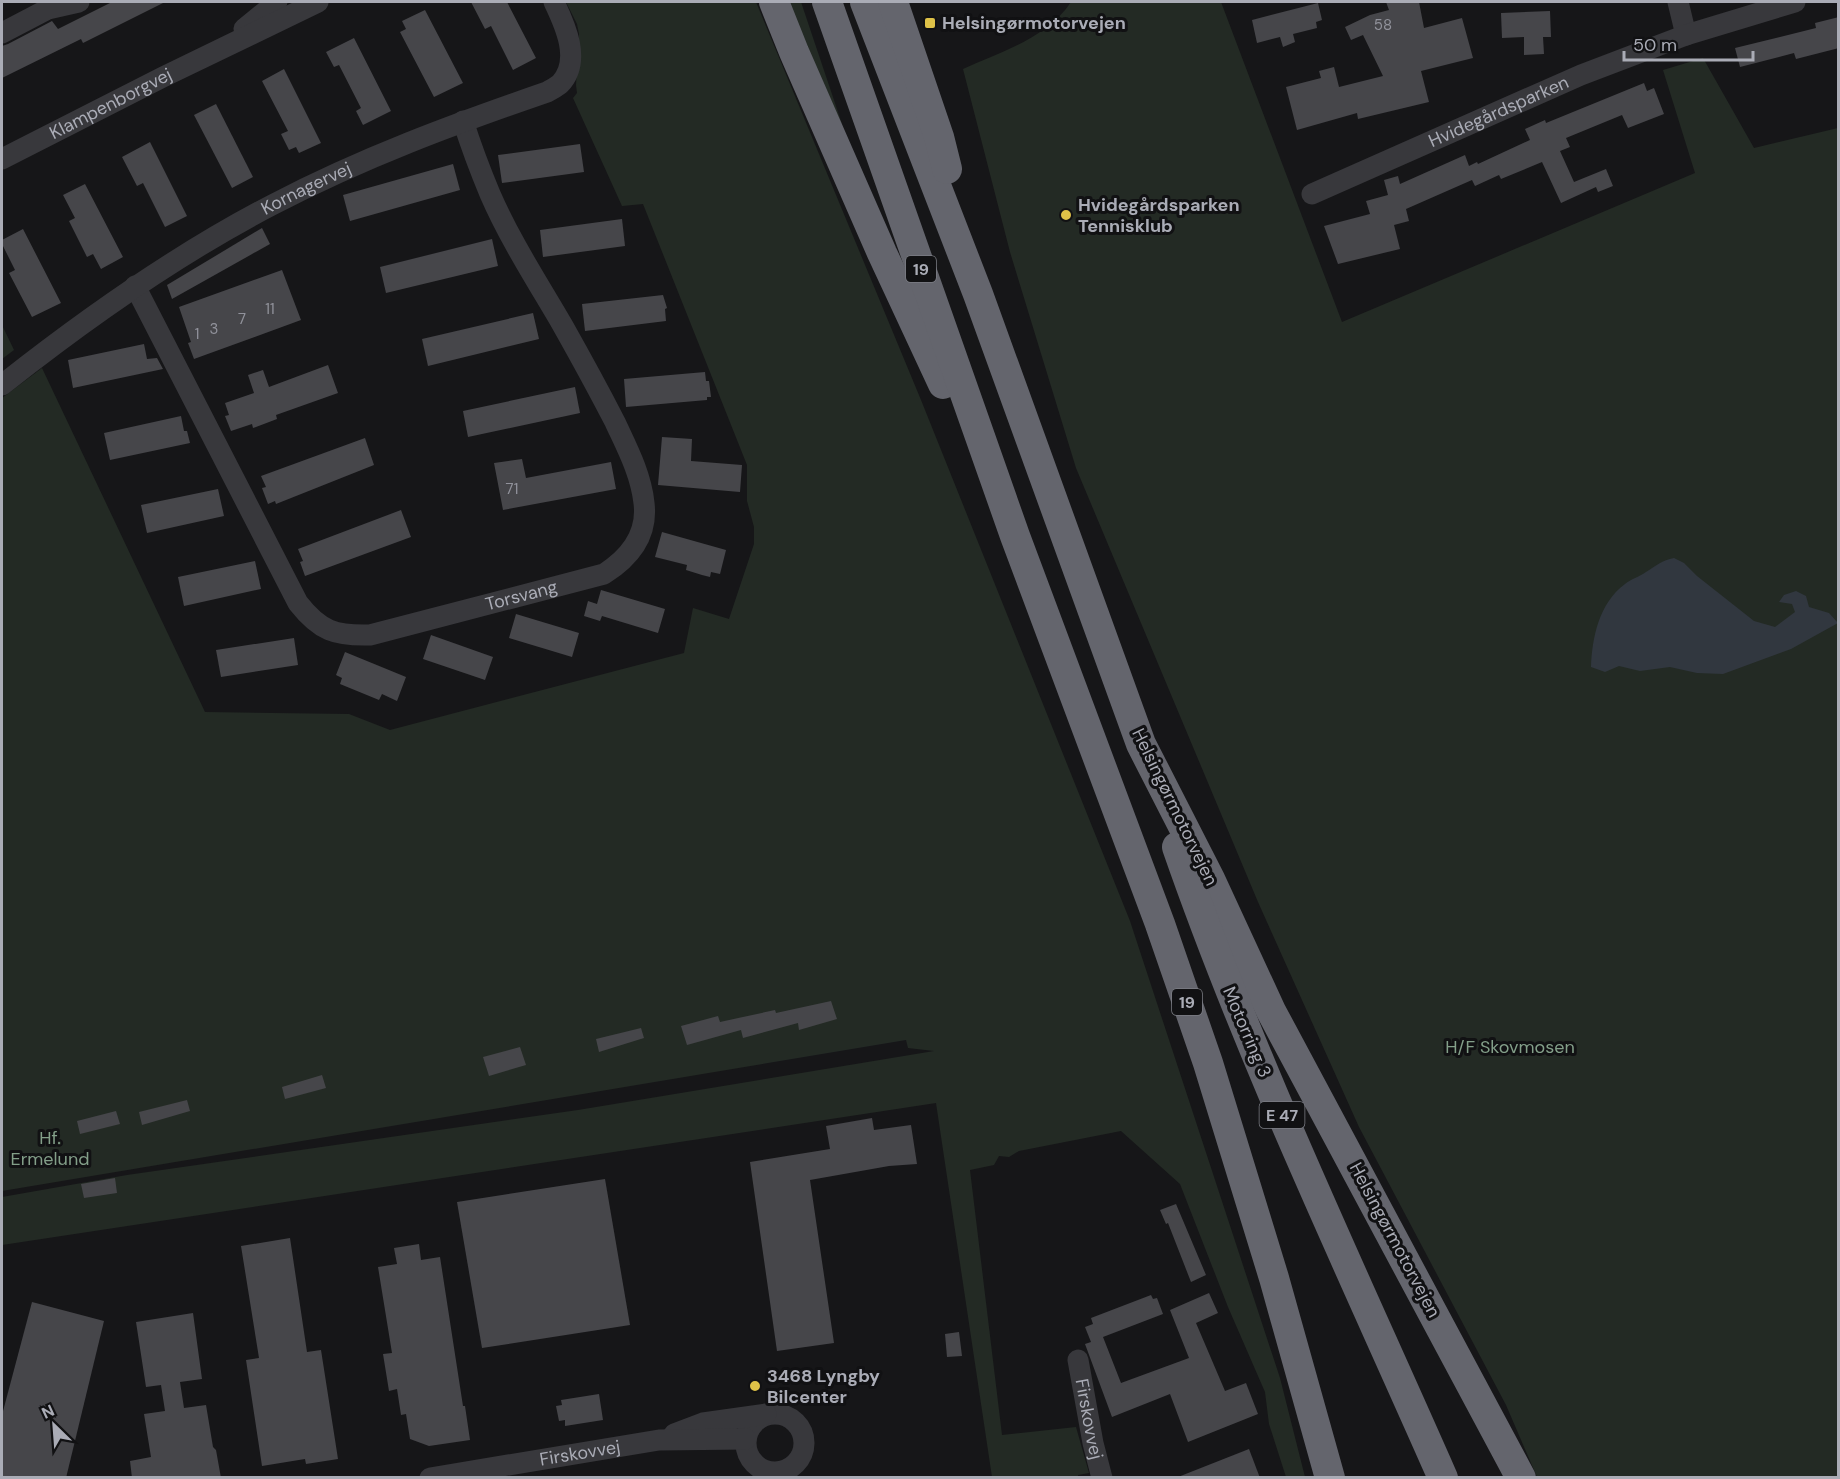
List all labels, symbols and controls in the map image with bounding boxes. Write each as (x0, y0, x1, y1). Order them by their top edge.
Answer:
place label: Helsingørmotorvejen (942, 11, 1126, 35)
house number: 58 (1374, 15, 1392, 35)
marker: Helsingørmotorvejen (923, 16, 937, 30)
scale bar (1624, 24, 1753, 62)
text: 50 m (1633, 33, 1677, 57)
street label: Klampenborgvej (45, 62, 176, 145)
street label: Hvidegårdsparken (1425, 70, 1572, 153)
street label: Kornagervej (257, 156, 355, 221)
place label: Hvidegårdsparken Tennisklub (1078, 193, 1240, 238)
marker: Hvidegårdsparken Tennisklub (1059, 208, 1073, 222)
road number: 19 (906, 256, 936, 282)
house number: 11 (265, 299, 275, 319)
house number: 7 (238, 309, 246, 329)
house number: 3 (210, 319, 218, 339)
house number: 1 (195, 324, 199, 344)
house number: 71 (506, 479, 518, 499)
street label: Torsvang (483, 575, 560, 616)
street label: Helsingørmotorvejen (1126, 724, 1224, 890)
street label: Motorring 3 (1217, 983, 1277, 1081)
road number: 19 (1172, 989, 1202, 1015)
park label: H/F Skovmosen (1445, 1035, 1575, 1059)
road number: E 47 (1260, 1102, 1304, 1128)
park label: Hf. Ermelund (10, 1126, 90, 1171)
street label: Helsingørmotorvejen (1344, 1158, 1446, 1322)
place label: 3468 Lyngby Bilcenter (767, 1364, 880, 1409)
street label: Firskovvej (1070, 1377, 1109, 1462)
marker: 3468 Lyngby Bilcenter (748, 1379, 762, 1393)
north arrow (24, 1395, 84, 1455)
text: N (38, 1400, 58, 1424)
street label: Firskovvej (538, 1435, 622, 1472)

